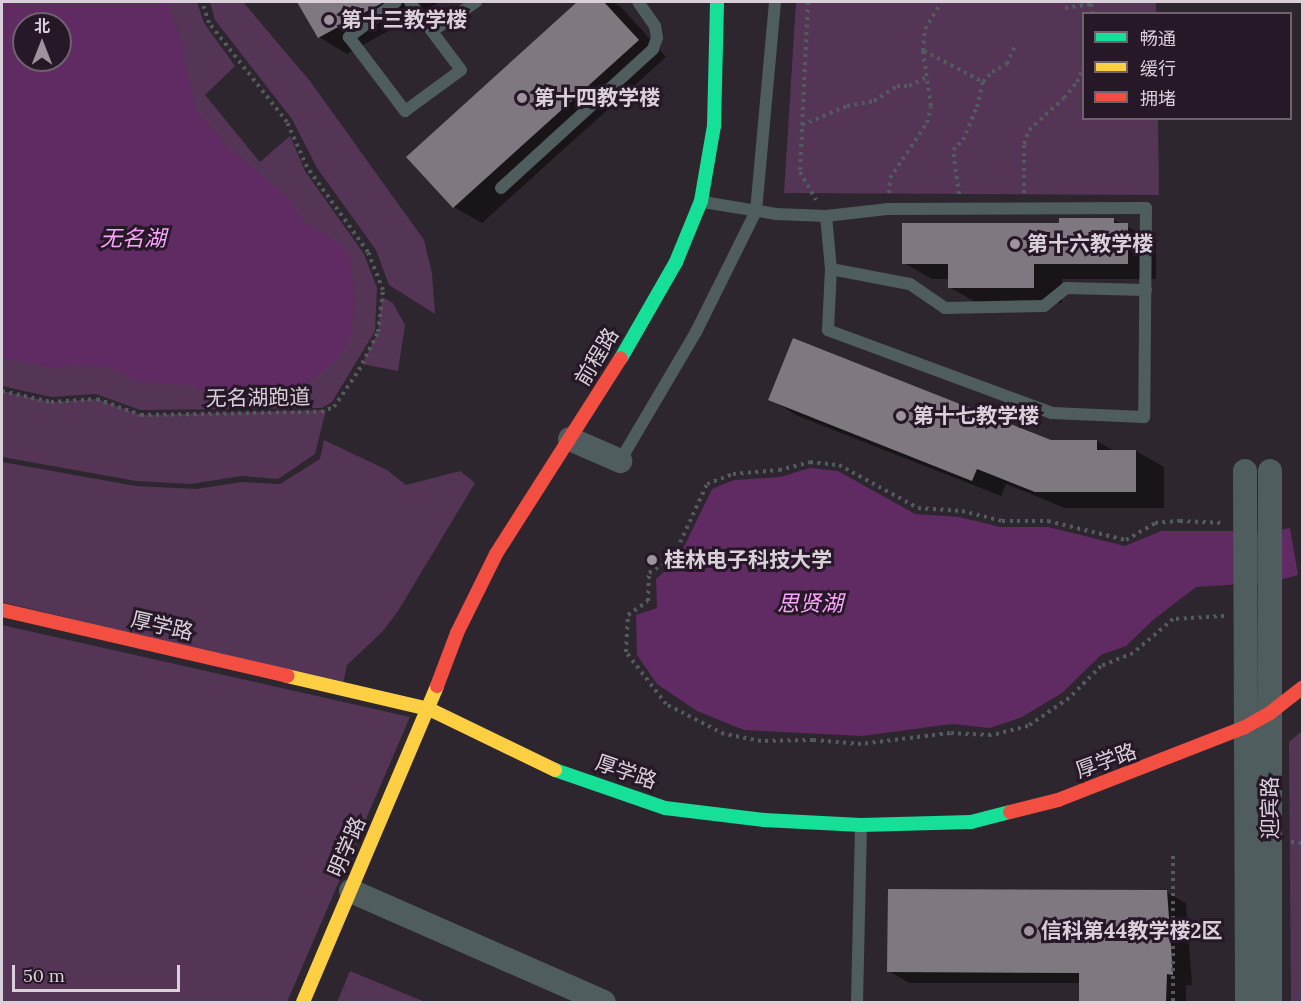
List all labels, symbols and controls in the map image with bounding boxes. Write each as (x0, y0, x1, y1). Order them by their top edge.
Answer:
place label: 第十三教学楼 (341, 7, 467, 33)
north arrow (12, 12, 72, 72)
legend (1082, 12, 1292, 120)
marker: 第十三教学楼 (322, 13, 336, 27)
text: 北 (34, 16, 50, 36)
text: 畅通 (1140, 27, 1176, 50)
text: 缓行 (1140, 57, 1176, 80)
place label: 第十四教学楼 (534, 85, 660, 111)
text: 拥堵 (1140, 87, 1176, 110)
marker: 第十四教学楼 (515, 91, 529, 105)
water label: 无名湖 (100, 226, 166, 252)
place label: 第十六教学楼 (1027, 231, 1153, 257)
marker: 第十六教学楼 (1008, 237, 1022, 251)
street label: 前程路 (570, 324, 624, 390)
street label: 无名湖跑道 (205, 384, 311, 412)
place label: 第十七教学楼 (913, 403, 1039, 429)
marker: 第十七教学楼 (894, 409, 908, 423)
place label: 桂林电子科技大学 (664, 547, 832, 573)
marker: 桂林电子科技大学 (645, 553, 659, 567)
water label: 思贤湖 (777, 591, 843, 617)
street label: 厚学路 (128, 607, 196, 645)
street label: 厚学路 (1072, 738, 1140, 784)
street label: 厚学路 (592, 750, 660, 794)
street label: 迎宾路 (1257, 777, 1283, 839)
street label: 明学路 (323, 813, 371, 881)
place label: 信科第44教学楼2区 (1041, 918, 1222, 944)
marker: 信科第44教学楼2区 (1022, 924, 1036, 938)
scale bar (15, 953, 183, 991)
text: 50 m (23, 964, 65, 987)

